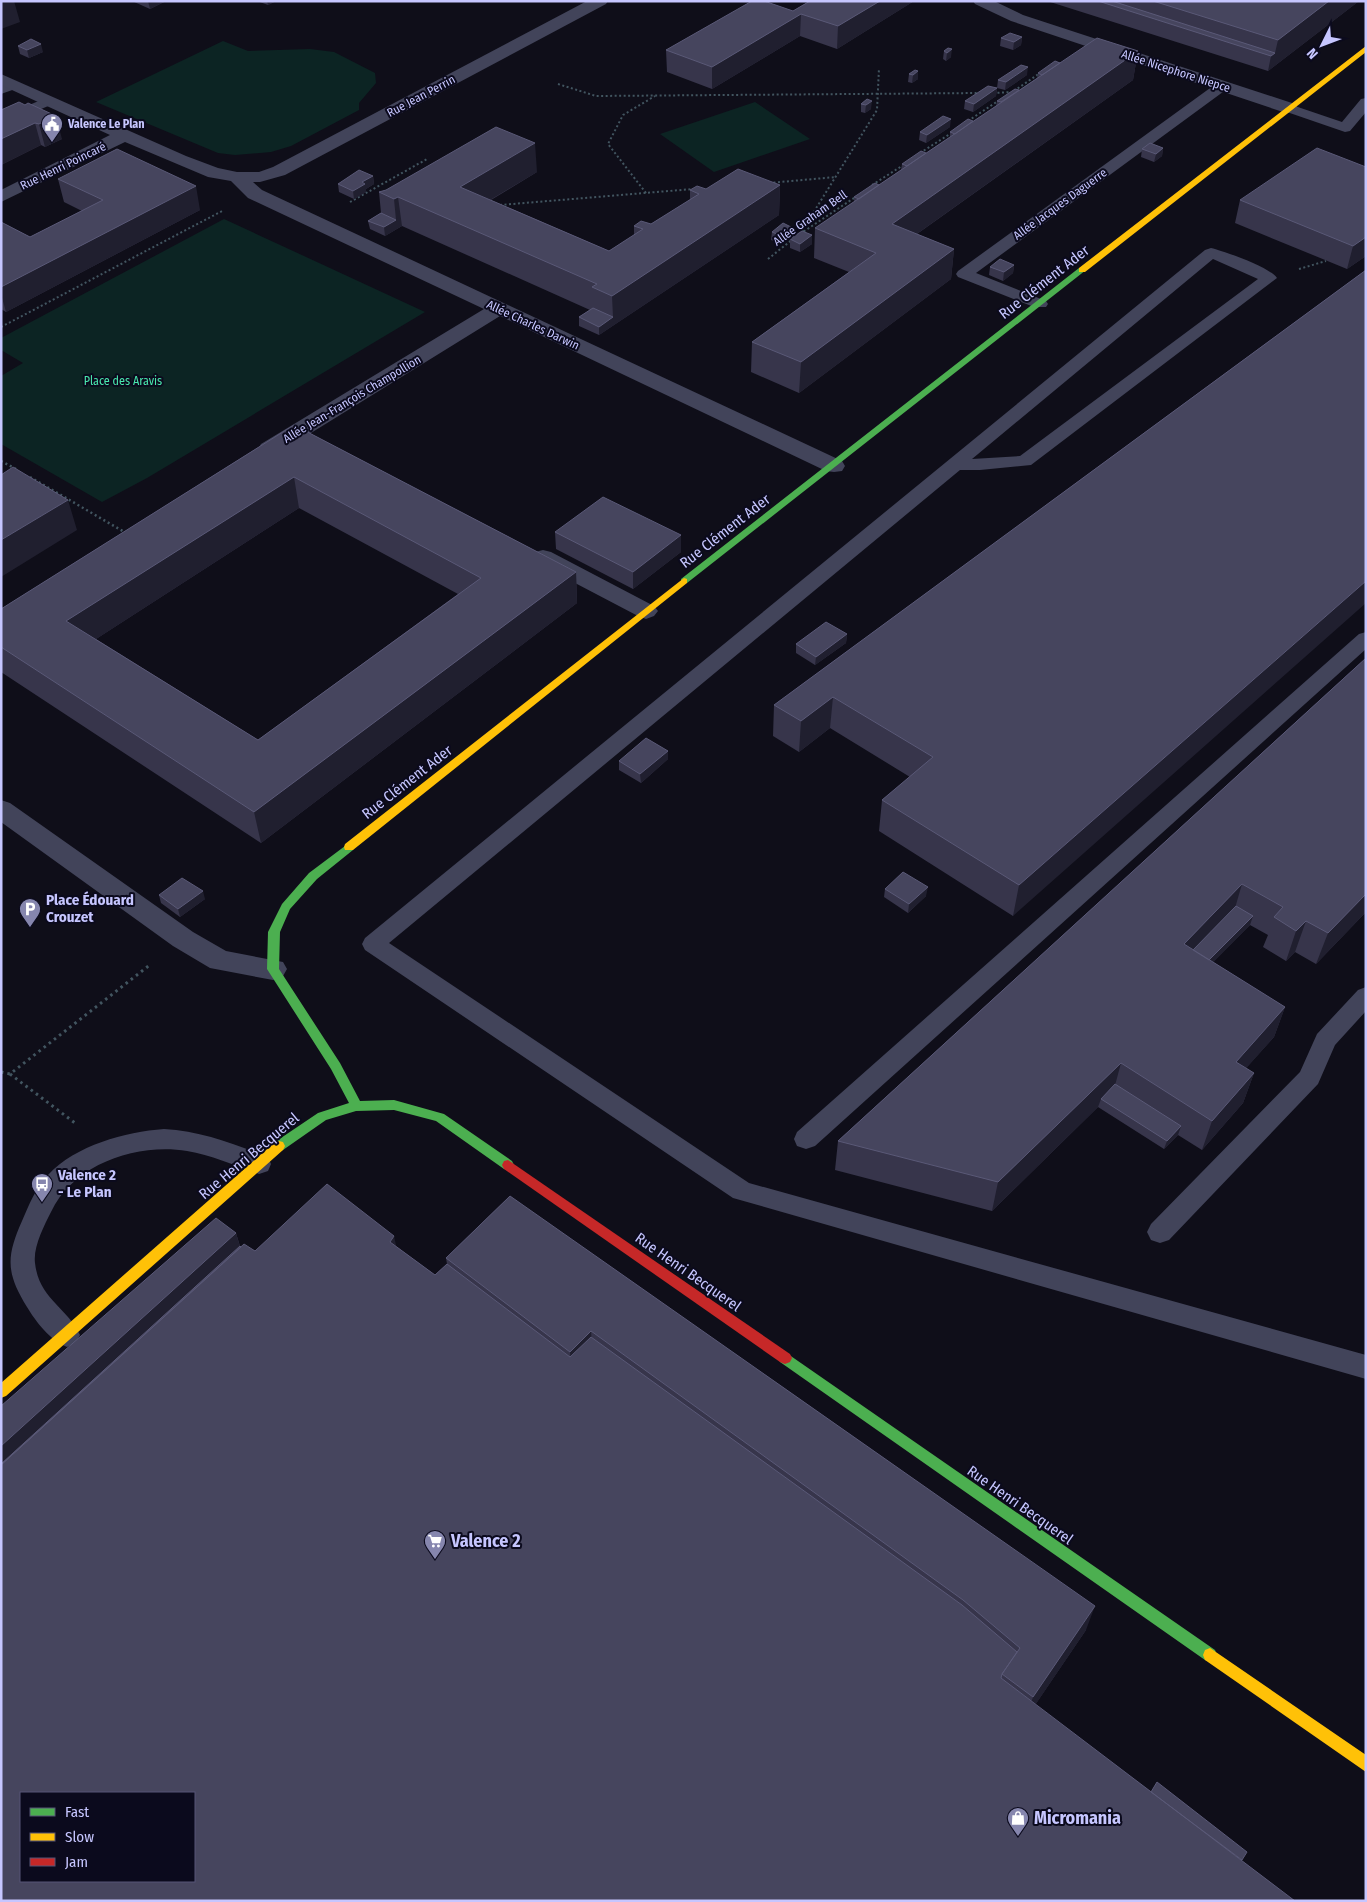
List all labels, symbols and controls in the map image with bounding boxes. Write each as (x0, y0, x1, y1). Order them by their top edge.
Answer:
north arrow (1297, 20, 1347, 70)
text: N (1304, 45, 1322, 62)
street label: Allée Nicephore Niepce (1120, 47, 1232, 95)
street label: Rue Jean Perrin (384, 72, 458, 120)
public building icon: Valence Le Plan (40, 112, 64, 143)
place label: Valence Le Plan (67, 117, 145, 131)
street label: Rue Henri Poincaré (18, 139, 108, 193)
street label: Allée Jacques Daguerre (1010, 165, 1110, 243)
street label: Allée Graham Bell (770, 187, 850, 249)
street label: Rue Clément Ader (995, 241, 1093, 323)
street label: Allée Charles Darwin (484, 297, 582, 353)
street label: Allée Jean-François Champollion (281, 352, 423, 446)
park label: Place des Aravis (84, 374, 162, 388)
street label: Rue Clément Ader (676, 490, 774, 572)
street label: Rue Clément Ader (358, 741, 456, 823)
place label: Place Édouard Crouzet (46, 891, 134, 926)
parking icon: Place Édouard Crouzet (18, 897, 42, 928)
street label: Rue Henri Becquerel (195, 1109, 303, 1203)
place label: Valence 2 - Le Plan (57, 1166, 116, 1201)
bus stop icon: Valence 2 - Le Plan (30, 1172, 54, 1203)
street label: Rue Henri Becquerel (632, 1229, 744, 1315)
street label: Rue Henri Becquerel (964, 1462, 1076, 1548)
supermarket icon: Valence 2 (423, 1529, 447, 1560)
place label: Valence 2 (450, 1530, 521, 1552)
legend (20, 1792, 195, 1882)
text: Fast (65, 1803, 89, 1821)
shop icon: Micromania (1006, 1806, 1030, 1837)
place label: Micromania (1034, 1807, 1121, 1829)
text: Slow (65, 1828, 94, 1846)
text: Jam (65, 1853, 88, 1871)

